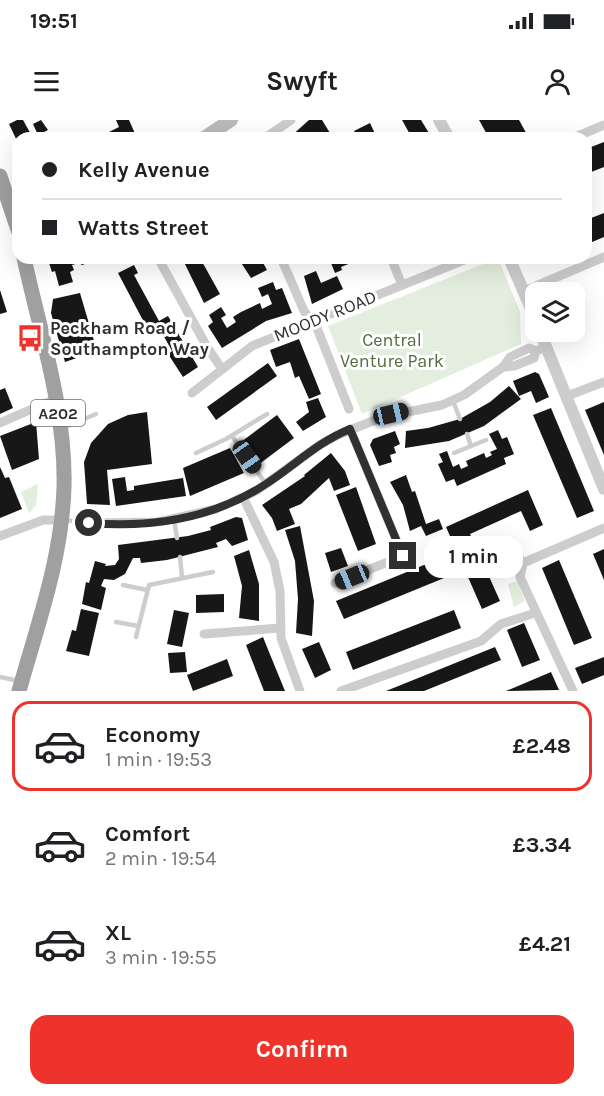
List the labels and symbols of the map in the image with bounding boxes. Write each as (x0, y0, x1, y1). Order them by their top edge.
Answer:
street label: MOODY ROAD (270, 285, 380, 347)
place label: Peckham Road / Southampton Way (50, 317, 209, 360)
bus stop icon: Peckham Road / Southampton Way (15, 323, 45, 353)
park label: Central Venture Park (340, 329, 444, 372)
road number: A202 (31, 400, 85, 426)
car (371, 401, 411, 427)
car (229, 437, 265, 477)
route start (75, 509, 102, 536)
callout: 1 min (424, 535, 523, 577)
route end (389, 542, 416, 569)
car (332, 562, 372, 592)

